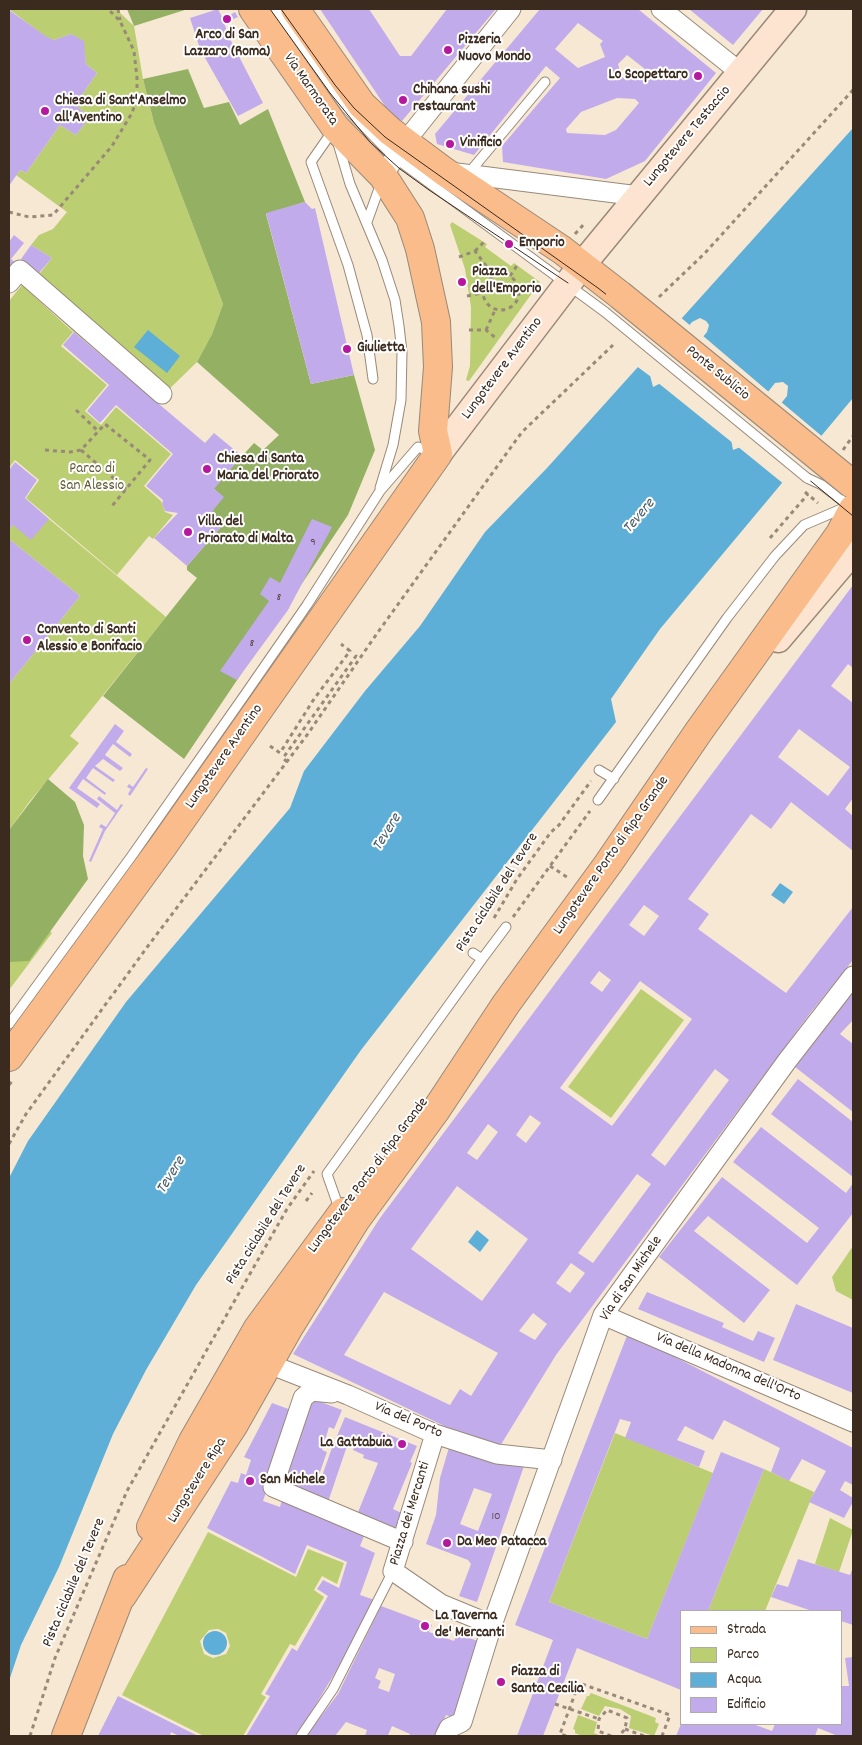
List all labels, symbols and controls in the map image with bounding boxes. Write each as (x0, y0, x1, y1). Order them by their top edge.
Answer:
marker: Arco di San Lazzaro (Roma) (221, 13, 233, 25)
place label: Arco di San Lazzaro (Roma) (184, 27, 270, 62)
place label: Pizzeria Nuovo Mondo (458, 32, 531, 67)
marker: Pizzeria Nuovo Mondo (442, 44, 454, 56)
street label: Via Marmorata (279, 50, 341, 130)
place label: Lo Scopettaro (609, 67, 688, 85)
marker: Lo Scopettaro (692, 70, 704, 82)
place label: Chihana sushi restaurant (413, 82, 490, 117)
street label: Lungotevere Testaccio (641, 83, 735, 191)
place label: Chiesa di Sant'Anselmo all'Aventino (55, 93, 186, 128)
marker: Chihana sushi restaurant (397, 94, 409, 106)
marker: Chiesa di Sant'Anselmo all'Aventino (39, 105, 51, 117)
place label: Vinificio (460, 135, 502, 153)
marker: Vinificio (444, 138, 456, 150)
place label: Emporio (519, 235, 565, 253)
marker: Emporio (503, 238, 515, 250)
place label: Piazza dell'Emporio (472, 264, 541, 299)
marker: Piazza dell'Emporio (456, 276, 468, 288)
street label: Lungotevere Aventino (459, 314, 547, 424)
place label: Giulietta (357, 340, 405, 358)
marker: Giulietta (341, 343, 353, 355)
street label: Ponte Sublicio (681, 343, 753, 405)
place label: Chiesa di Santa Maria del Priorato (217, 451, 319, 486)
park label: Parco di San Alessio (60, 461, 124, 496)
marker: Chiesa di Santa Maria del Priorato (201, 463, 213, 475)
water label: Tevere (620, 495, 660, 539)
place label: Villa del Priorato di Malta (198, 514, 293, 549)
marker: Villa del Priorato di Malta (182, 526, 194, 538)
house number: 9 (310, 536, 316, 550)
house number: 8 (277, 591, 281, 605)
place label: Convento di Santi Alessio e Bonifacio (37, 622, 142, 657)
marker: Convento di Santi Alessio e Bonifacio (21, 634, 33, 646)
house number: 8 (250, 637, 254, 651)
street label: Lungotevere Aventino (182, 701, 268, 813)
street label: Lungotevere Porto di Ripa Grande (550, 773, 674, 939)
water label: Tevere (369, 811, 407, 855)
street label: Pista ciclabile del Tevere (453, 830, 543, 956)
street label: Lungotevere Porto di Ripa Grande (305, 1095, 433, 1257)
water label: Tevere (153, 1154, 191, 1198)
street label: Pista ciclabile del Tevere (223, 1162, 311, 1288)
street label: Via di San Michele (597, 1233, 667, 1325)
street label: Via della Madonna dell'Orto (653, 1329, 803, 1407)
street label: Via del Porto (371, 1399, 445, 1443)
street label: Lungotevere Ripa (165, 1435, 231, 1527)
place label: La Gattabuia (320, 1435, 392, 1453)
marker: La Gattabuia (396, 1438, 408, 1450)
street label: Piazza dei Mercanti (387, 1460, 435, 1568)
place label: San Michele (260, 1472, 325, 1490)
marker: San Michele (244, 1475, 256, 1487)
house number: 10 (491, 1510, 501, 1524)
street label: Pista ciclabile del Tevere (40, 1516, 110, 1650)
place label: Da Meo Patacca (457, 1534, 546, 1552)
marker: Da Meo Patacca (441, 1537, 453, 1549)
place label: La Taverna de' Mercanti (435, 1608, 504, 1643)
legend (680, 1610, 842, 1725)
text: Strada (727, 1619, 766, 1641)
marker: La Taverna de' Mercanti (419, 1620, 431, 1632)
text: Parco (727, 1644, 759, 1666)
place label: Piazza di Santa Cecilia (511, 1664, 584, 1699)
text: Acqua (727, 1669, 761, 1691)
marker: Piazza di Santa Cecilia (495, 1676, 507, 1688)
text: Edificio (727, 1694, 766, 1716)

